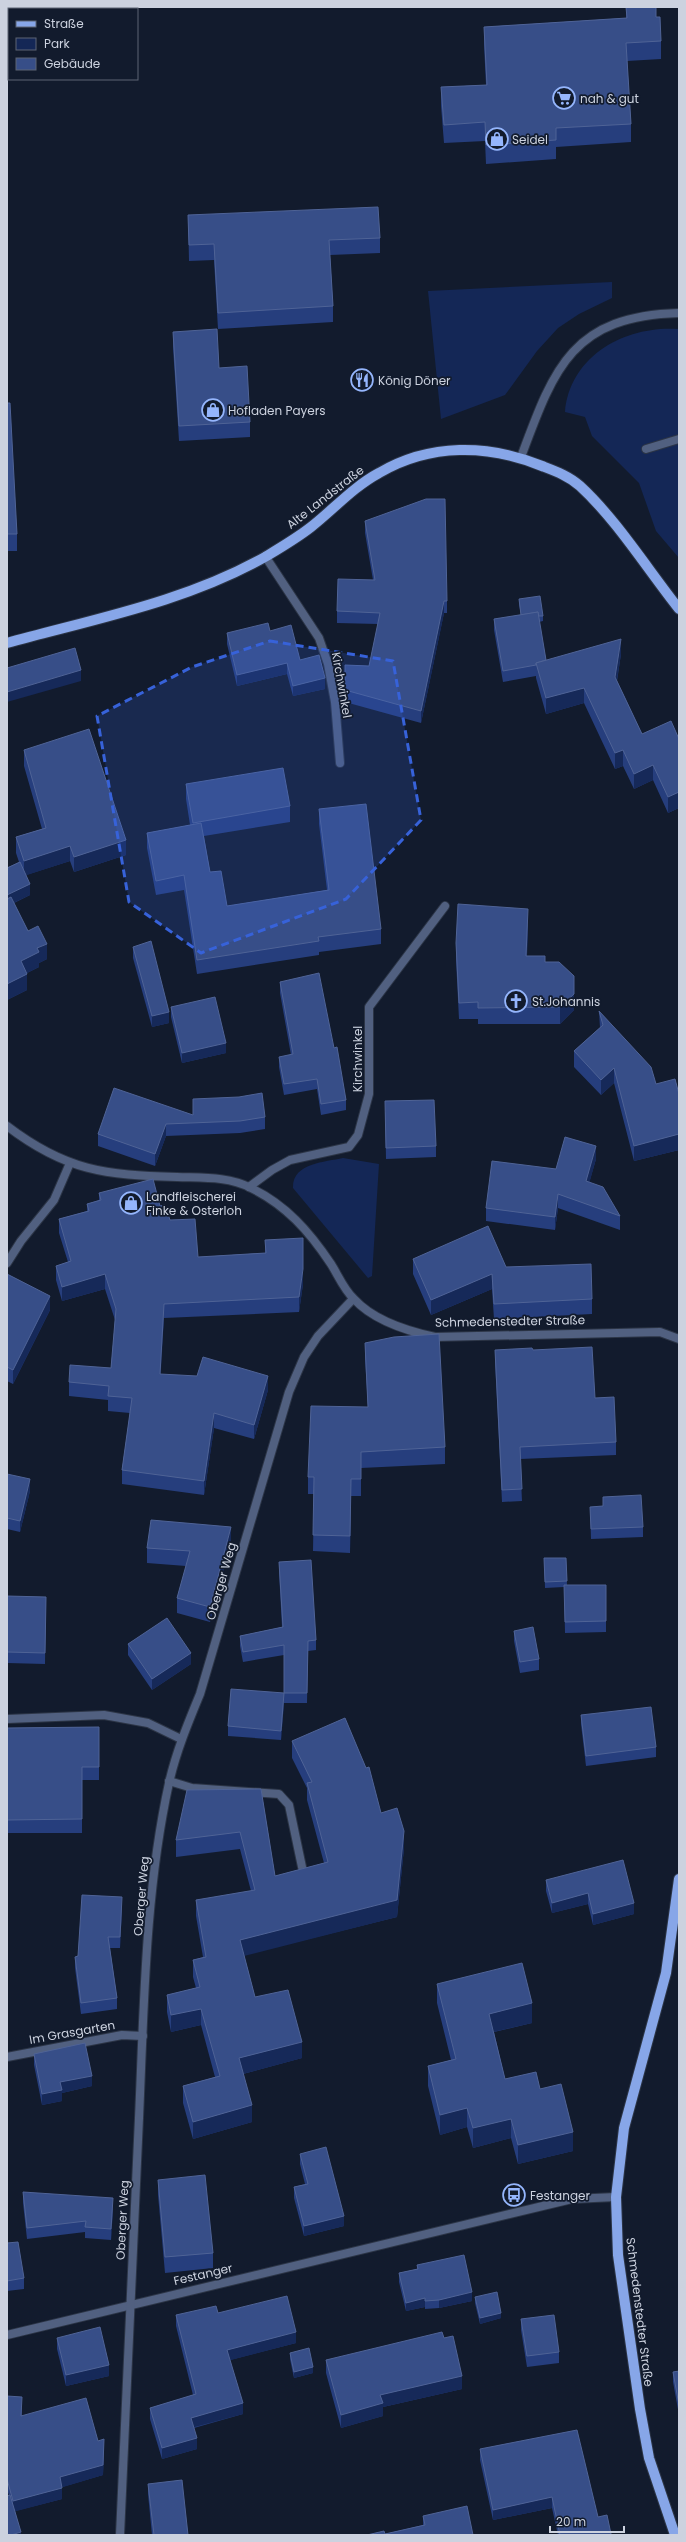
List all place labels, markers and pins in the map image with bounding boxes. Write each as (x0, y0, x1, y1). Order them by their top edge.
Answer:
supermarket icon: nah & gut (551, 85, 577, 111)
place label: nah & gut (580, 90, 639, 107)
shop icon: Seidel (484, 126, 510, 152)
place label: Seidel (512, 131, 548, 148)
restaurant icon: König Döner (349, 367, 375, 393)
place label: König Döner (378, 372, 451, 389)
shop icon: Hofladen Payers (200, 397, 226, 423)
place label: Hofladen Payers (228, 402, 325, 419)
church icon: St.Johannis (503, 988, 529, 1014)
place label: St.Johannis (532, 993, 600, 1010)
place label: Landfleischerei Finke & Osterloh (146, 1188, 242, 1219)
shop icon: Landfleischerei Finke & Osterloh (118, 1190, 144, 1216)
bus stop icon: Festanger (501, 2182, 527, 2208)
place label: Festanger (530, 2187, 590, 2204)

